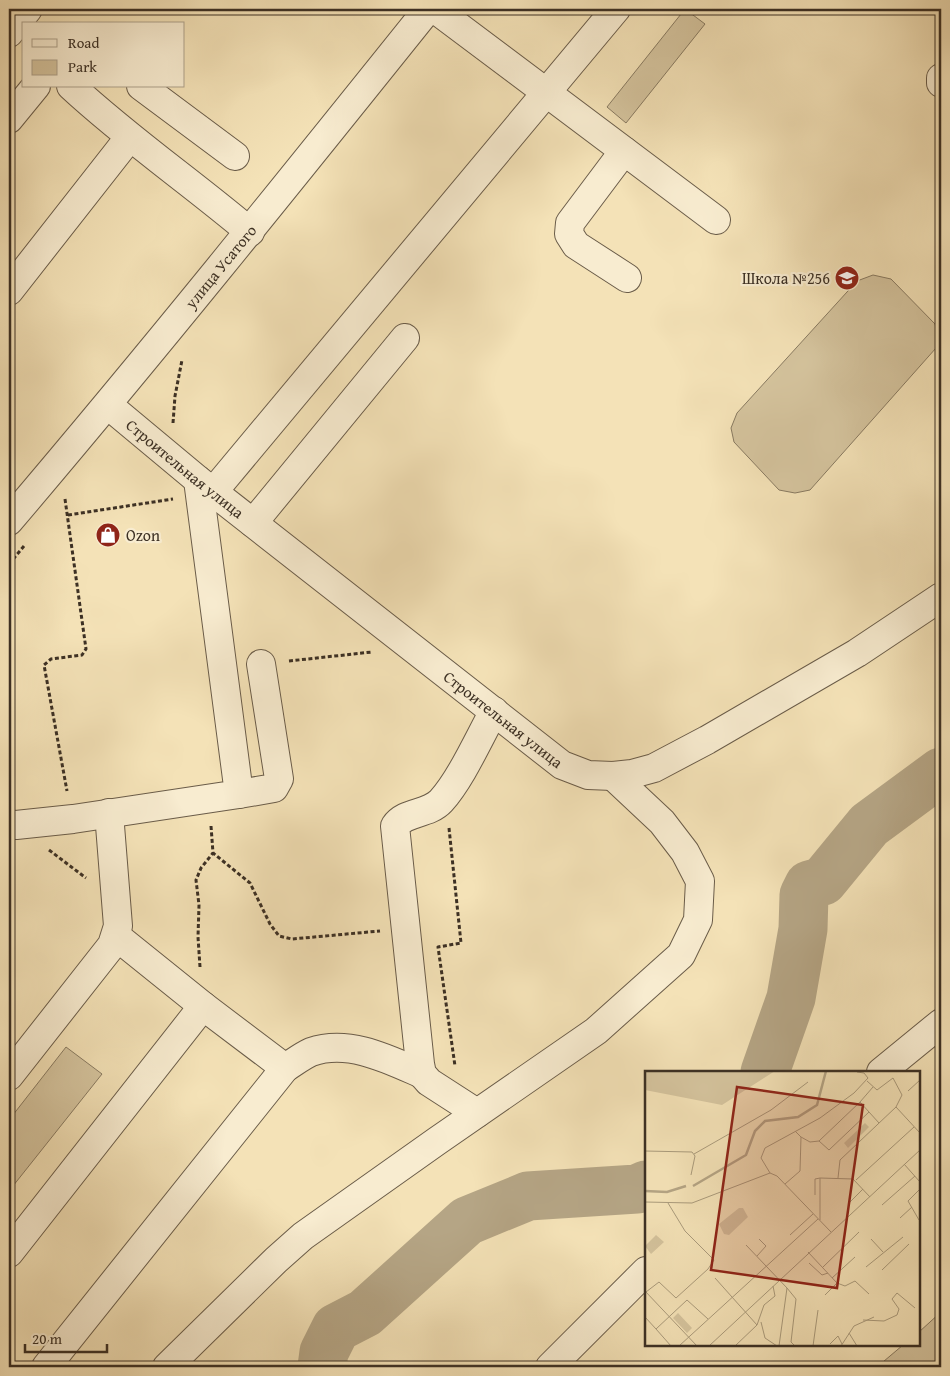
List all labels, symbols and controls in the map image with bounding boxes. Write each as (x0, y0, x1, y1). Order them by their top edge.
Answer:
legend (22, 22, 185, 88)
text: Road (68, 32, 99, 53)
text: Park (68, 56, 97, 77)
street label: улица Усатого (178, 219, 262, 314)
school or university icon: Школа №256 (834, 265, 860, 291)
place label: Школа №256 (742, 266, 830, 290)
street label: Строительная улица (121, 413, 250, 524)
shop icon: Ozon (95, 522, 121, 548)
place label: Ozon (126, 523, 160, 547)
street label: Строительная улица (438, 665, 569, 774)
inset map (645, 1071, 920, 1346)
scale bar (25, 1321, 108, 1353)
text: 20 m (32, 1328, 63, 1349)

